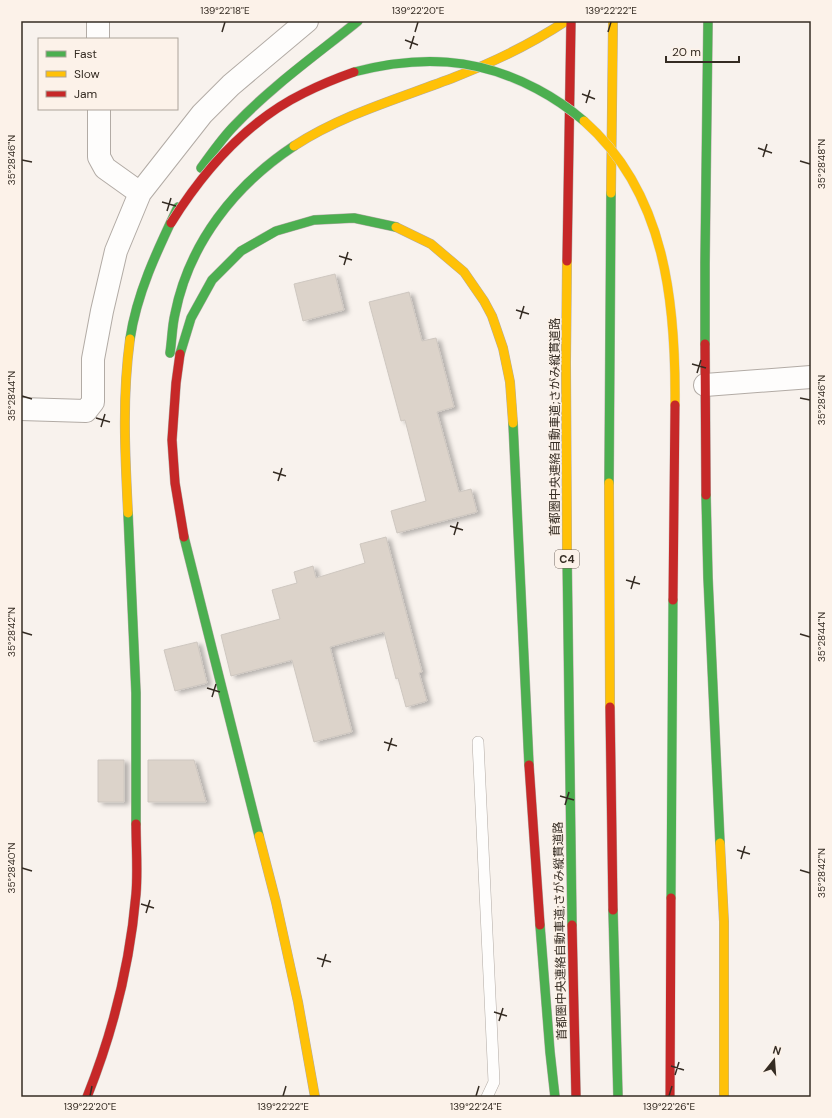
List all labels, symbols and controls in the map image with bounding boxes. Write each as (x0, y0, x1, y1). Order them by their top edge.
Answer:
text: 139°22'18"E (200, 4, 250, 17)
text: 139°22'20"E (392, 4, 445, 17)
text: 139°22'22"E (585, 4, 637, 17)
legend (38, 38, 178, 110)
scale bar (666, 38, 739, 64)
text: 20 m (672, 44, 701, 60)
text: Fast (74, 46, 97, 62)
text: Slow (74, 66, 100, 82)
text: Jam (74, 86, 97, 102)
text: 35°28'46"N (5, 135, 18, 185)
text: 35°28'48"N (815, 139, 828, 189)
street label: 首都圏中央連絡自動車道;さがみ縦貫道路 (547, 318, 563, 536)
text: 35°28'44"N (5, 371, 18, 421)
text: 35°28'46"N (815, 375, 828, 425)
road number: C4 (555, 550, 579, 568)
text: 35°28'42"N (5, 607, 18, 657)
text: 35°28'44"N (815, 612, 828, 662)
street label: 首都圏中央連絡自動車道;さがみ縦貫道路 (550, 822, 570, 1040)
text: 35°28'40"N (5, 842, 18, 893)
text: 35°28'42"N (815, 848, 828, 898)
north arrow (754, 1040, 794, 1080)
text: N (771, 1043, 783, 1058)
text: 139°22'20"E (64, 1100, 117, 1113)
text: 139°22'22"E (257, 1100, 309, 1113)
text: 139°22'24"E (450, 1100, 502, 1113)
text: 139°22'26"E (643, 1100, 695, 1113)

